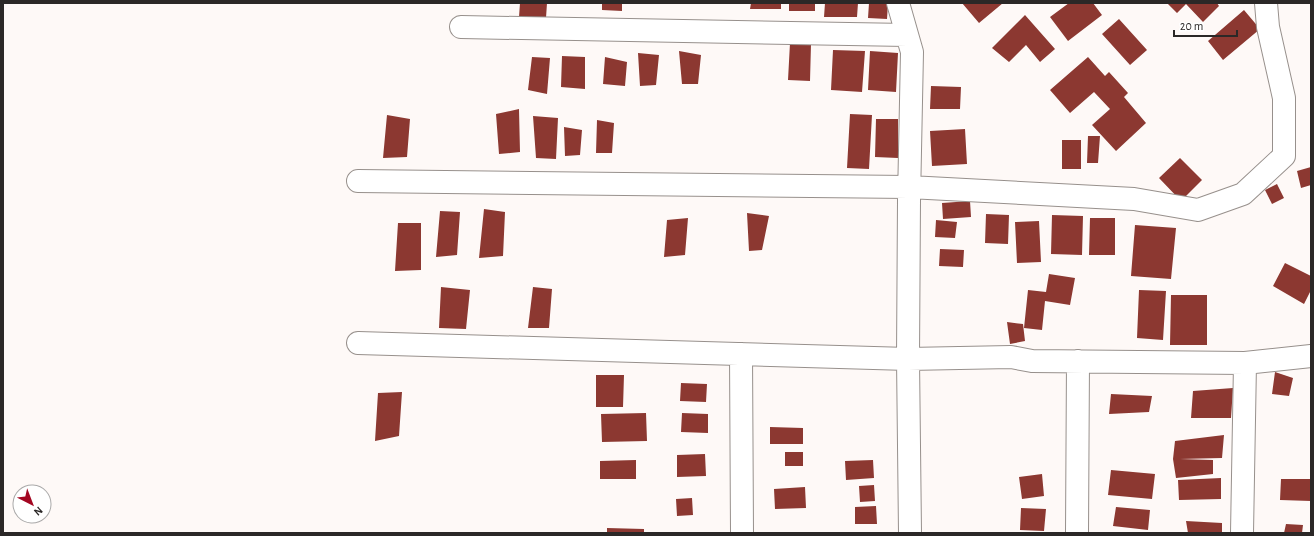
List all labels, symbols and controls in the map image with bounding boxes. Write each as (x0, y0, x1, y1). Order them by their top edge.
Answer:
scale bar (1174, 12, 1237, 38)
text: 20 m (1180, 20, 1203, 32)
north arrow (12, 484, 52, 524)
text: N (32, 504, 45, 518)

